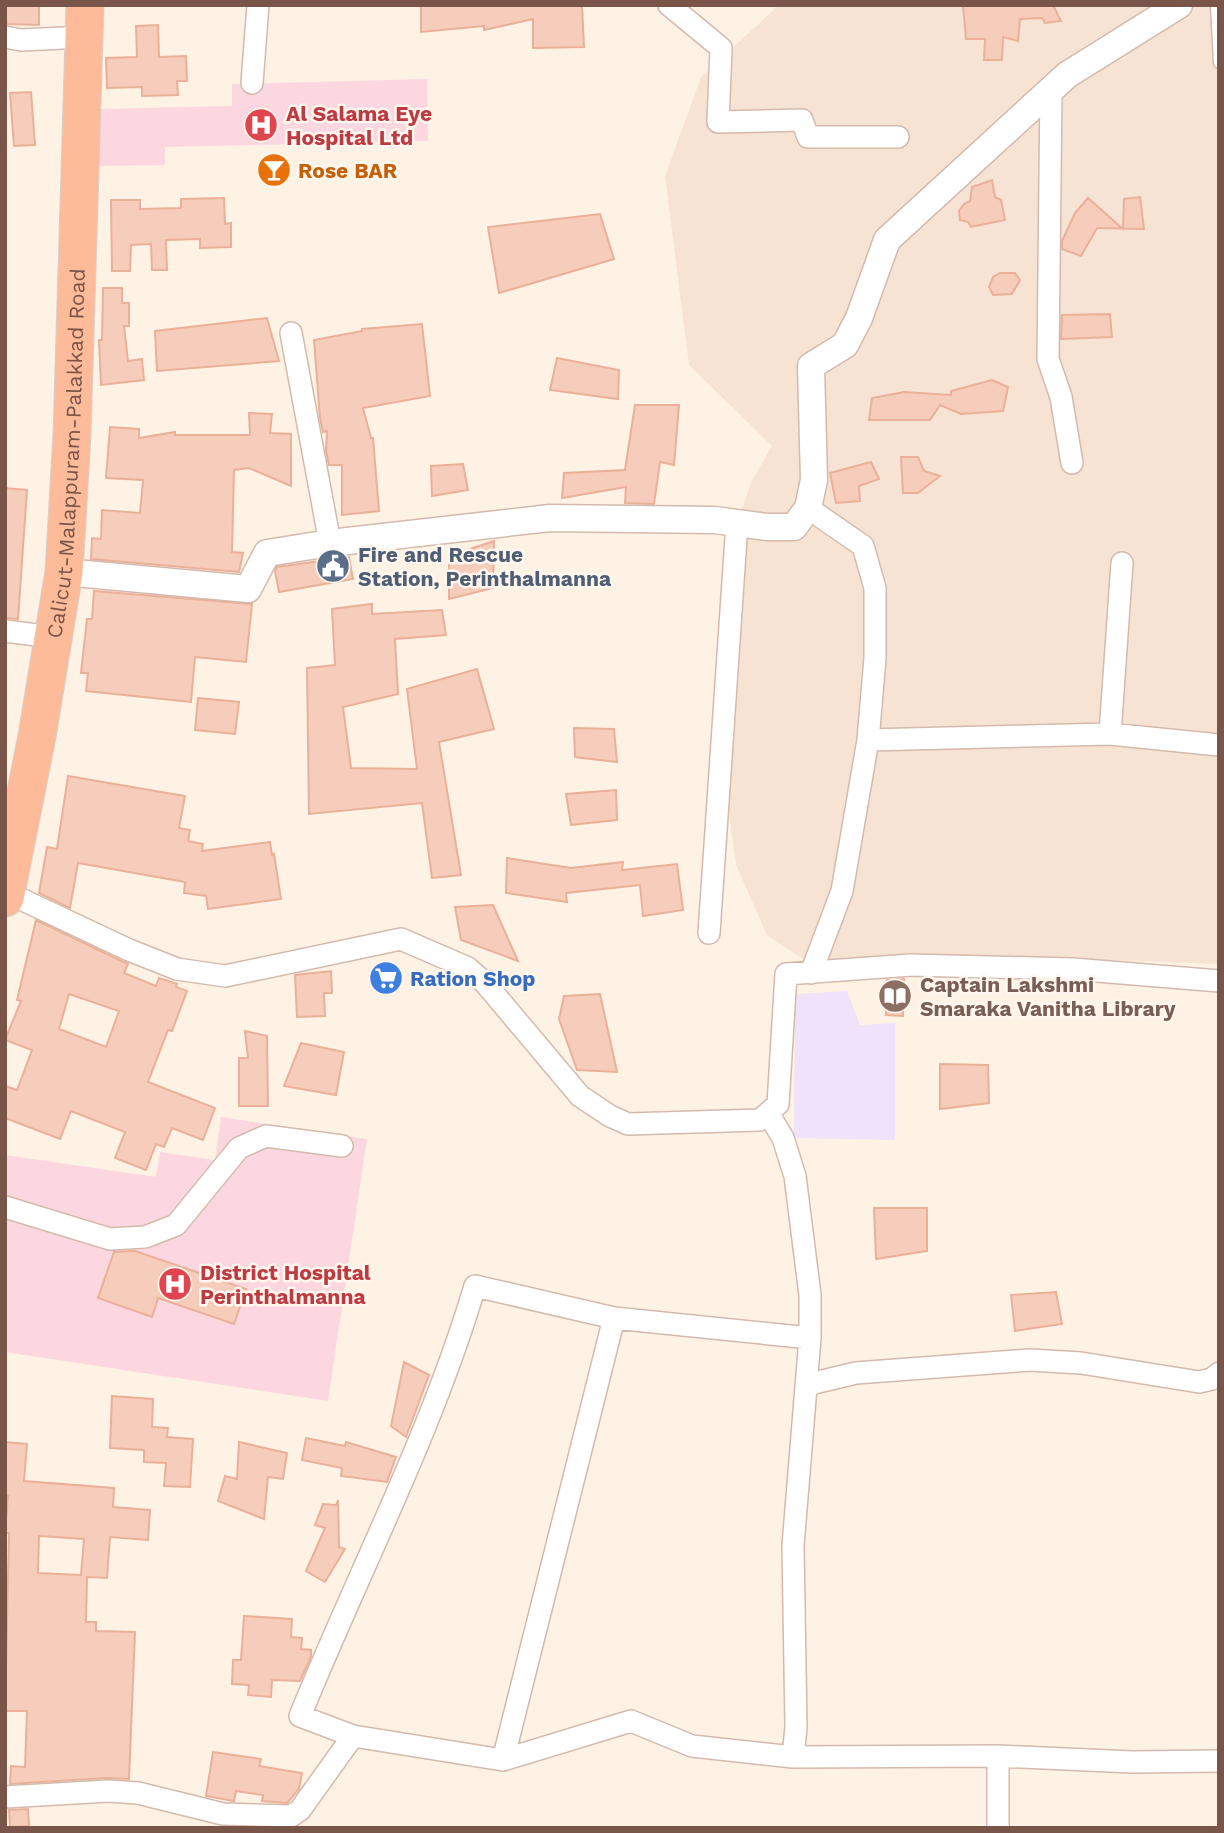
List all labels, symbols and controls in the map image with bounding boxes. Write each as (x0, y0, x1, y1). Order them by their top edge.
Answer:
place label: Al Salama Eye Hospital Ltd (286, 101, 432, 150)
hospital icon: Al Salama Eye Hospital Ltd (242, 106, 280, 144)
bar icon: Rose BAR (255, 151, 293, 189)
place label: Rose BAR (298, 158, 398, 183)
street label: Calicut-Malappuram-Palakkad Road (41, 268, 90, 640)
place label: Fire and Rescue Station, Perinthalmanna (358, 542, 612, 591)
public building icon: Fire and Rescue Station, Perinthalmanna (314, 547, 352, 585)
supermarket icon: Ration Shop (367, 959, 405, 997)
place label: Ration Shop (410, 966, 535, 991)
place label: Captain Lakshmi Smaraka Vanitha Library (920, 972, 1176, 1021)
library icon: Captain Lakshmi Smaraka Vanitha Library (876, 977, 914, 1015)
place label: District Hospital Perinthalmanna (200, 1260, 371, 1309)
hospital icon: District Hospital Perinthalmanna (156, 1265, 194, 1303)

